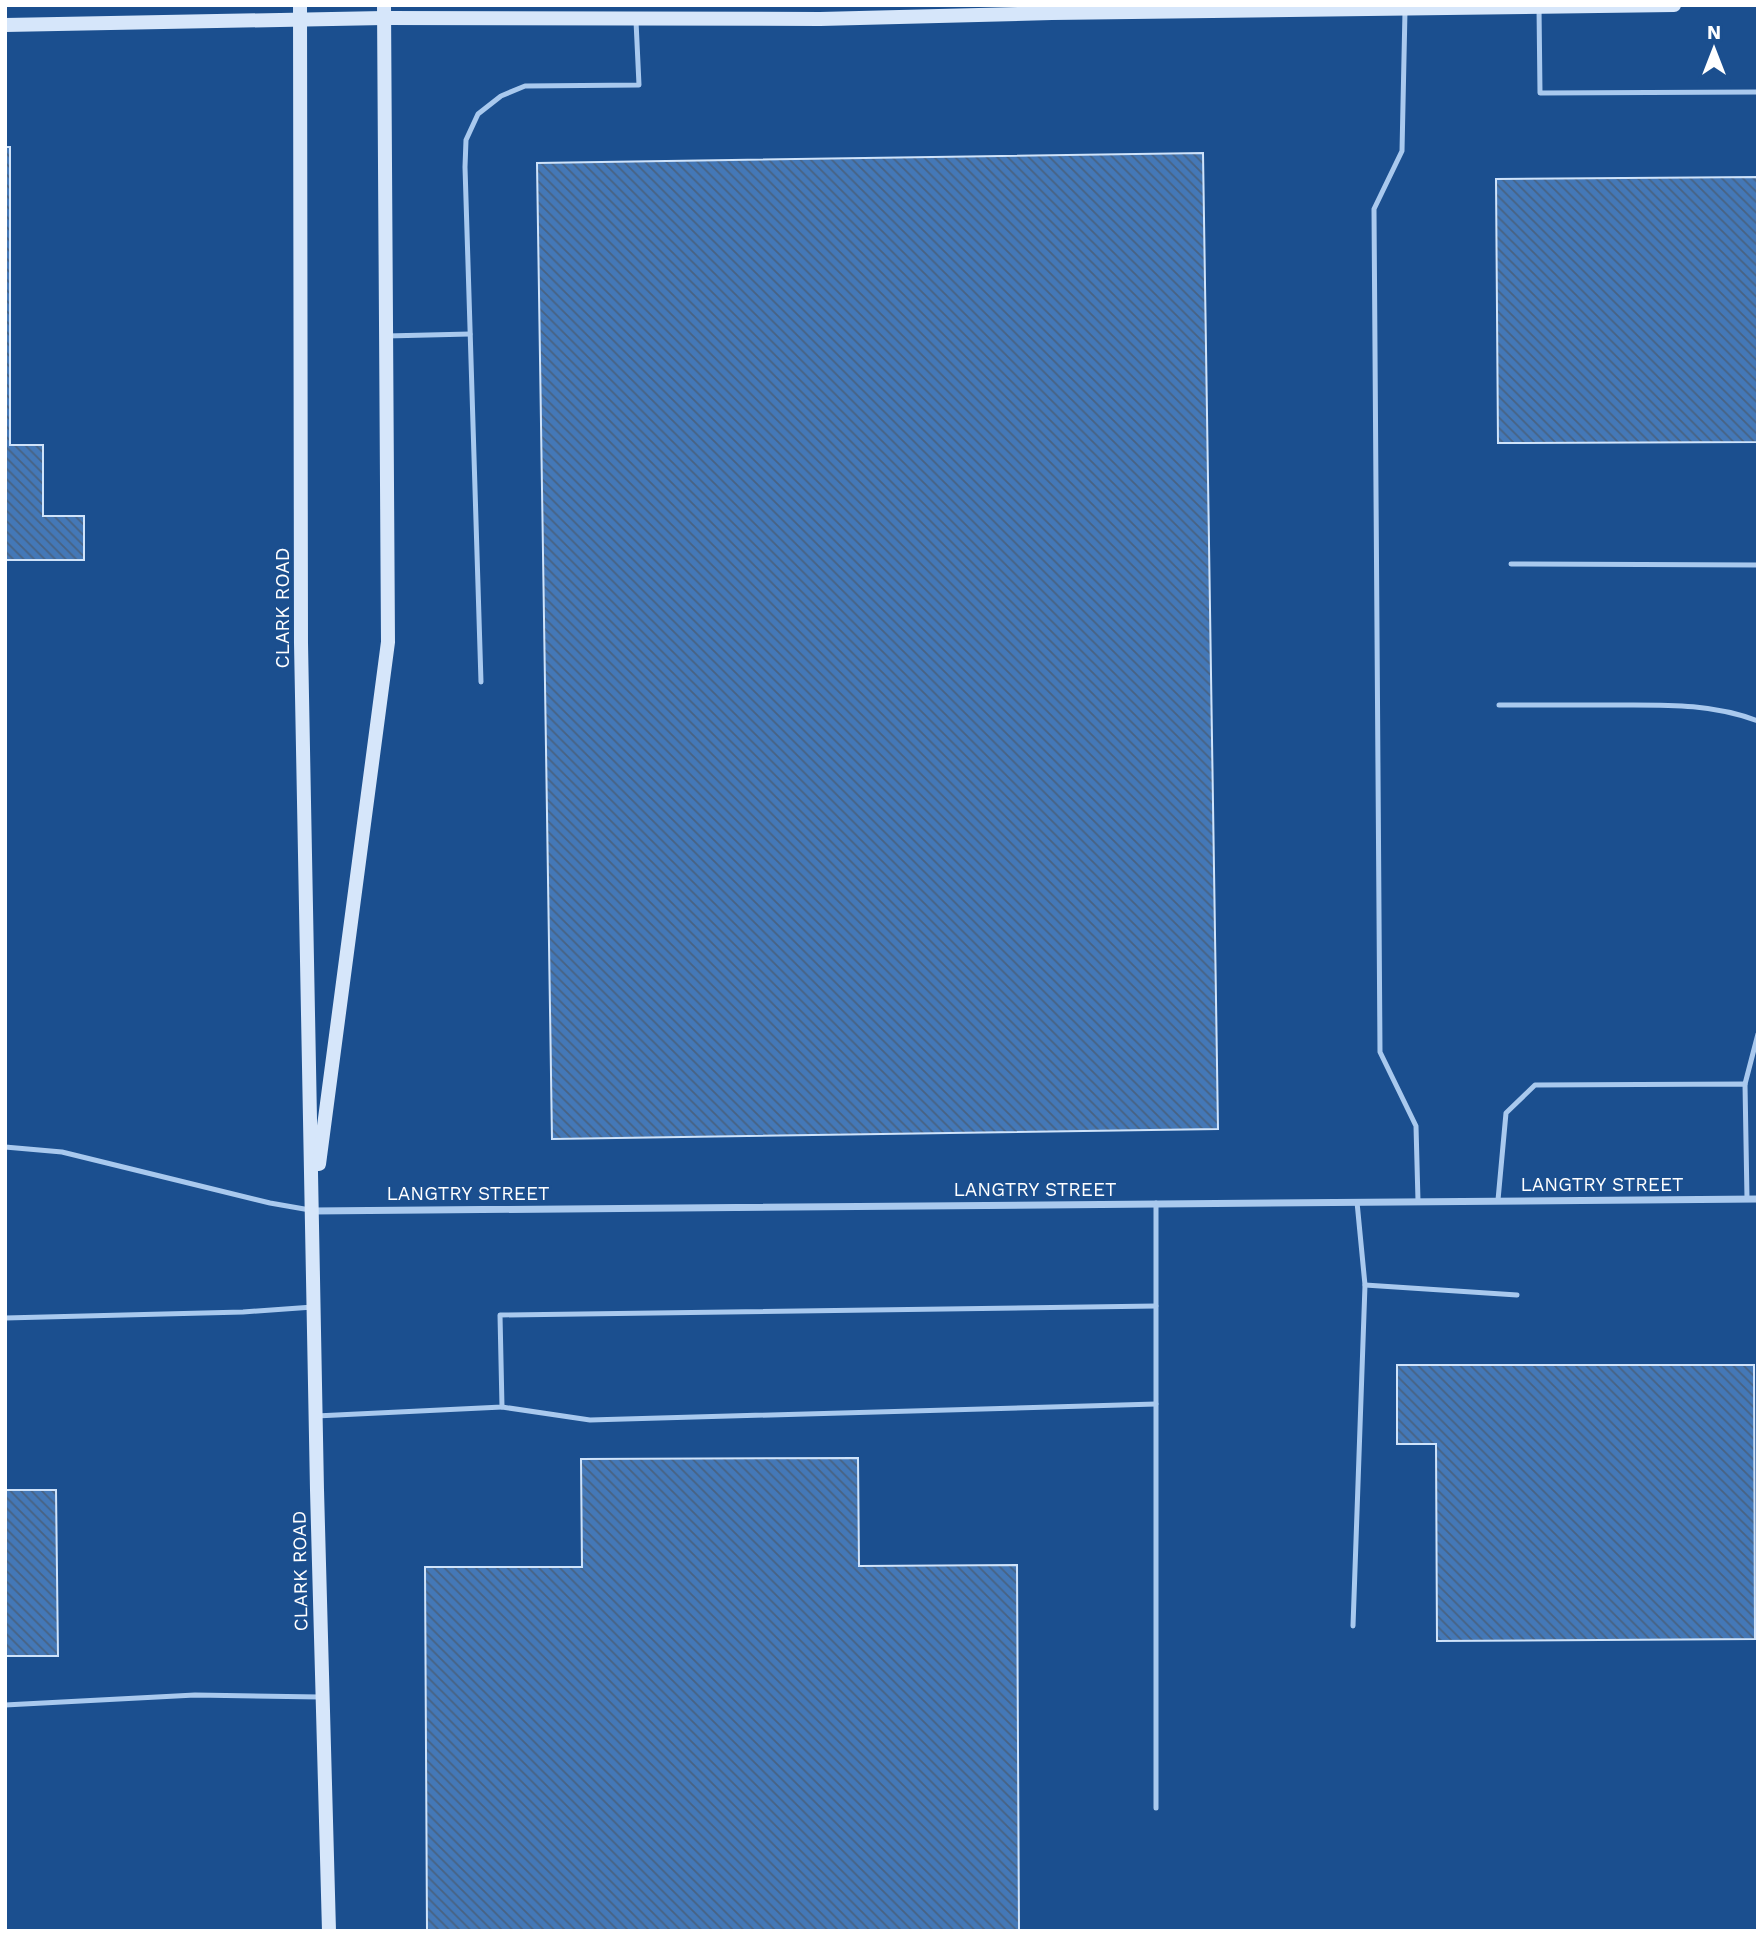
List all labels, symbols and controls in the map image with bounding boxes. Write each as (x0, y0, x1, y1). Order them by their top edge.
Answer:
north arrow (1679, 14, 1749, 84)
text: N (1707, 21, 1721, 44)
street label: CLARK ROAD (271, 548, 294, 668)
street label: LANGTRY STREET (1520, 1173, 1684, 1196)
street label: LANGTRY STREET (953, 1178, 1117, 1201)
street label: LANGTRY STREET (386, 1182, 550, 1205)
street label: CLARK ROAD (287, 1510, 313, 1632)

